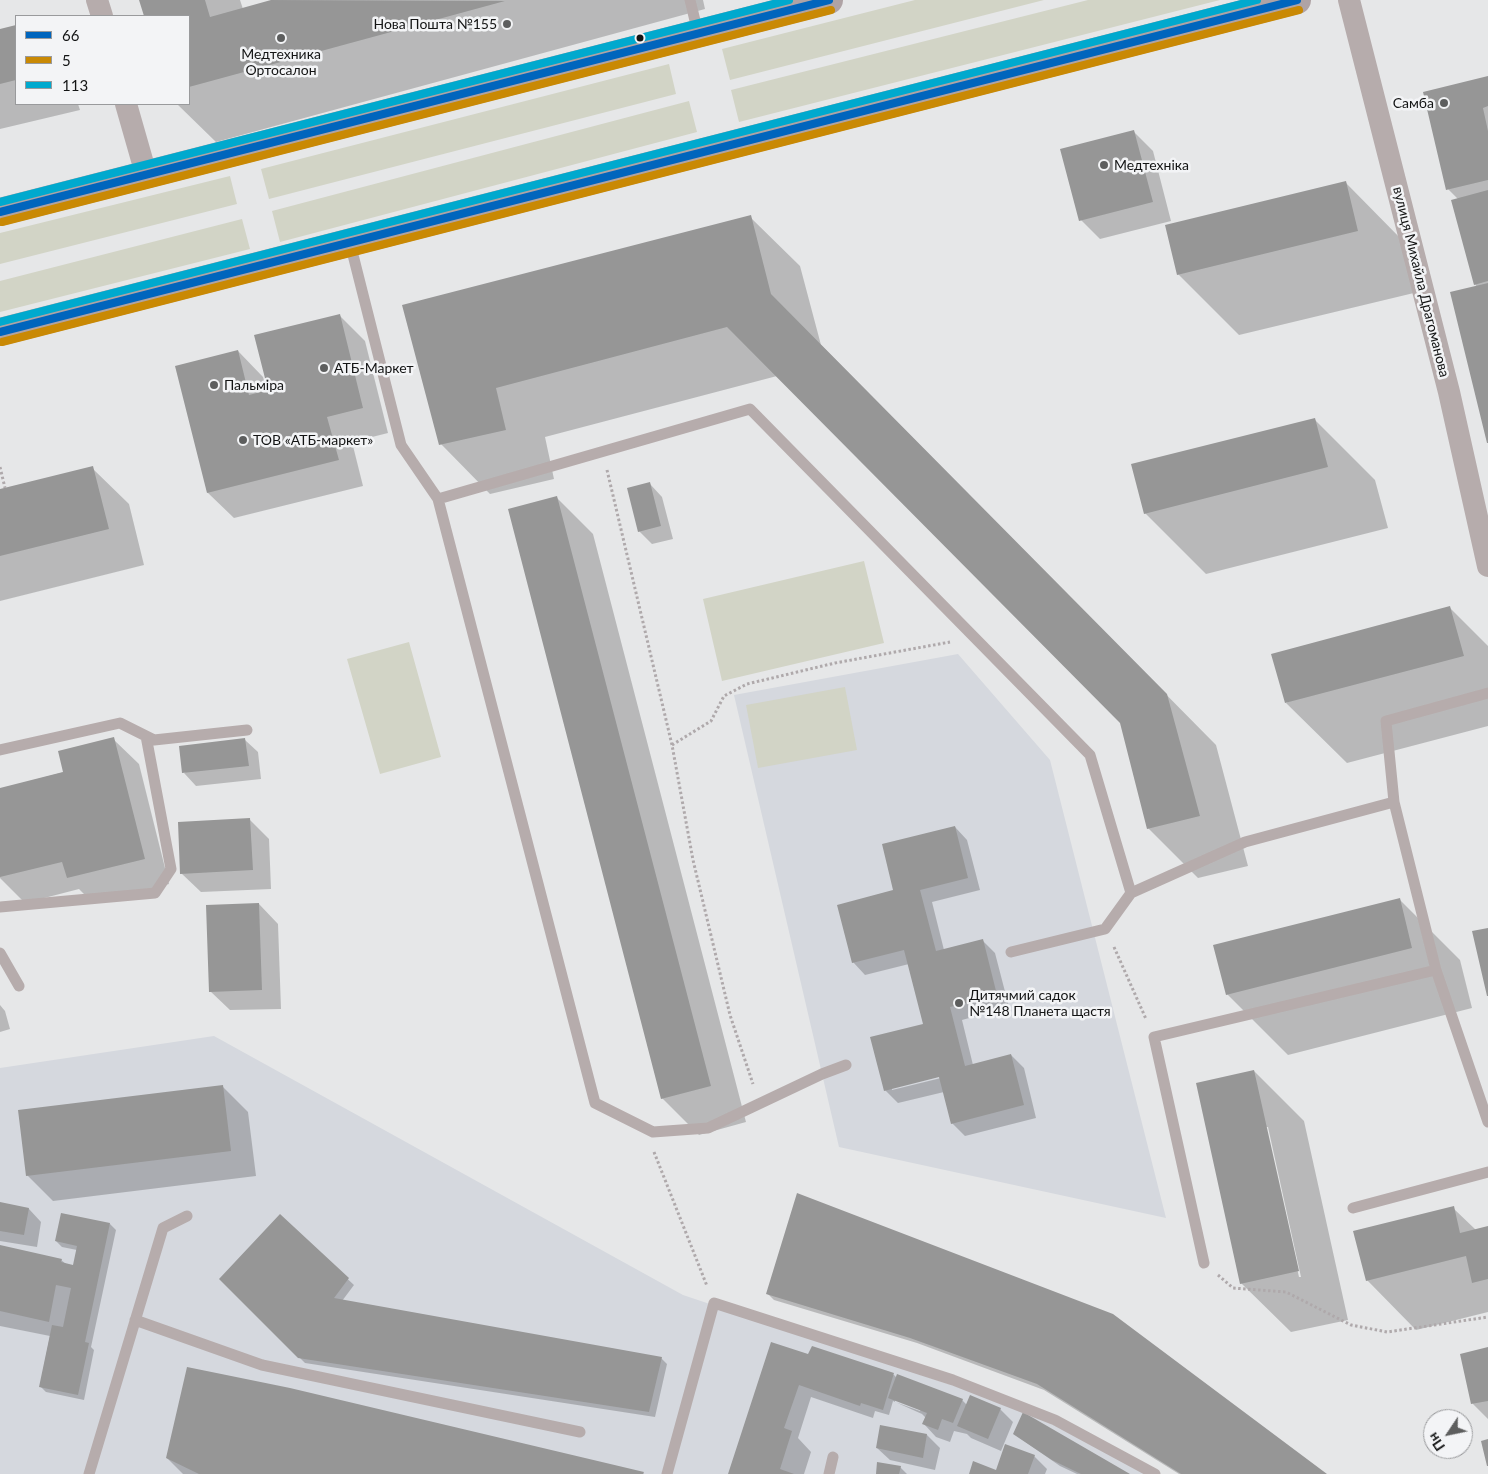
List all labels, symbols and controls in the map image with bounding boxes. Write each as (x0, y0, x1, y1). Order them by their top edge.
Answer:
legend (15, 15, 190, 105)
place label: Нова Пошта №155 (373, 16, 497, 32)
marker: Нова Пошта №155 (501, 18, 513, 30)
text: 66 (62, 26, 79, 44)
marker: Медтехника Ортосалон (275, 32, 287, 44)
unlabelled marker (635, 33, 645, 43)
place label: Медтехника Ортосалон (241, 46, 321, 78)
text: 5 (62, 51, 71, 69)
text: 113 (62, 76, 88, 94)
place label: Самба (1393, 95, 1434, 111)
marker: Самба (1438, 97, 1450, 109)
place label: Медтехніка (1114, 157, 1189, 173)
marker: Медтехніка (1098, 159, 1110, 171)
street label: вулиця Михайла Драгоманова (1389, 185, 1453, 379)
place label: АТБ-Маркет (334, 360, 414, 376)
marker: АТБ-Маркет (318, 362, 330, 374)
place label: Пальміра (224, 377, 284, 393)
marker: Пальміра (208, 379, 220, 391)
place label: ТОВ «АТБ-маркет» (253, 432, 373, 448)
marker: ТОВ «АТБ-маркет» (237, 434, 249, 446)
place label: Дитячмий садок №148 Планета щастя (969, 987, 1111, 1020)
marker: Дитячмий садок №148 Планета щастя (953, 997, 965, 1009)
north arrow (1423, 1409, 1473, 1459)
text: Пн (1424, 1430, 1448, 1454)

